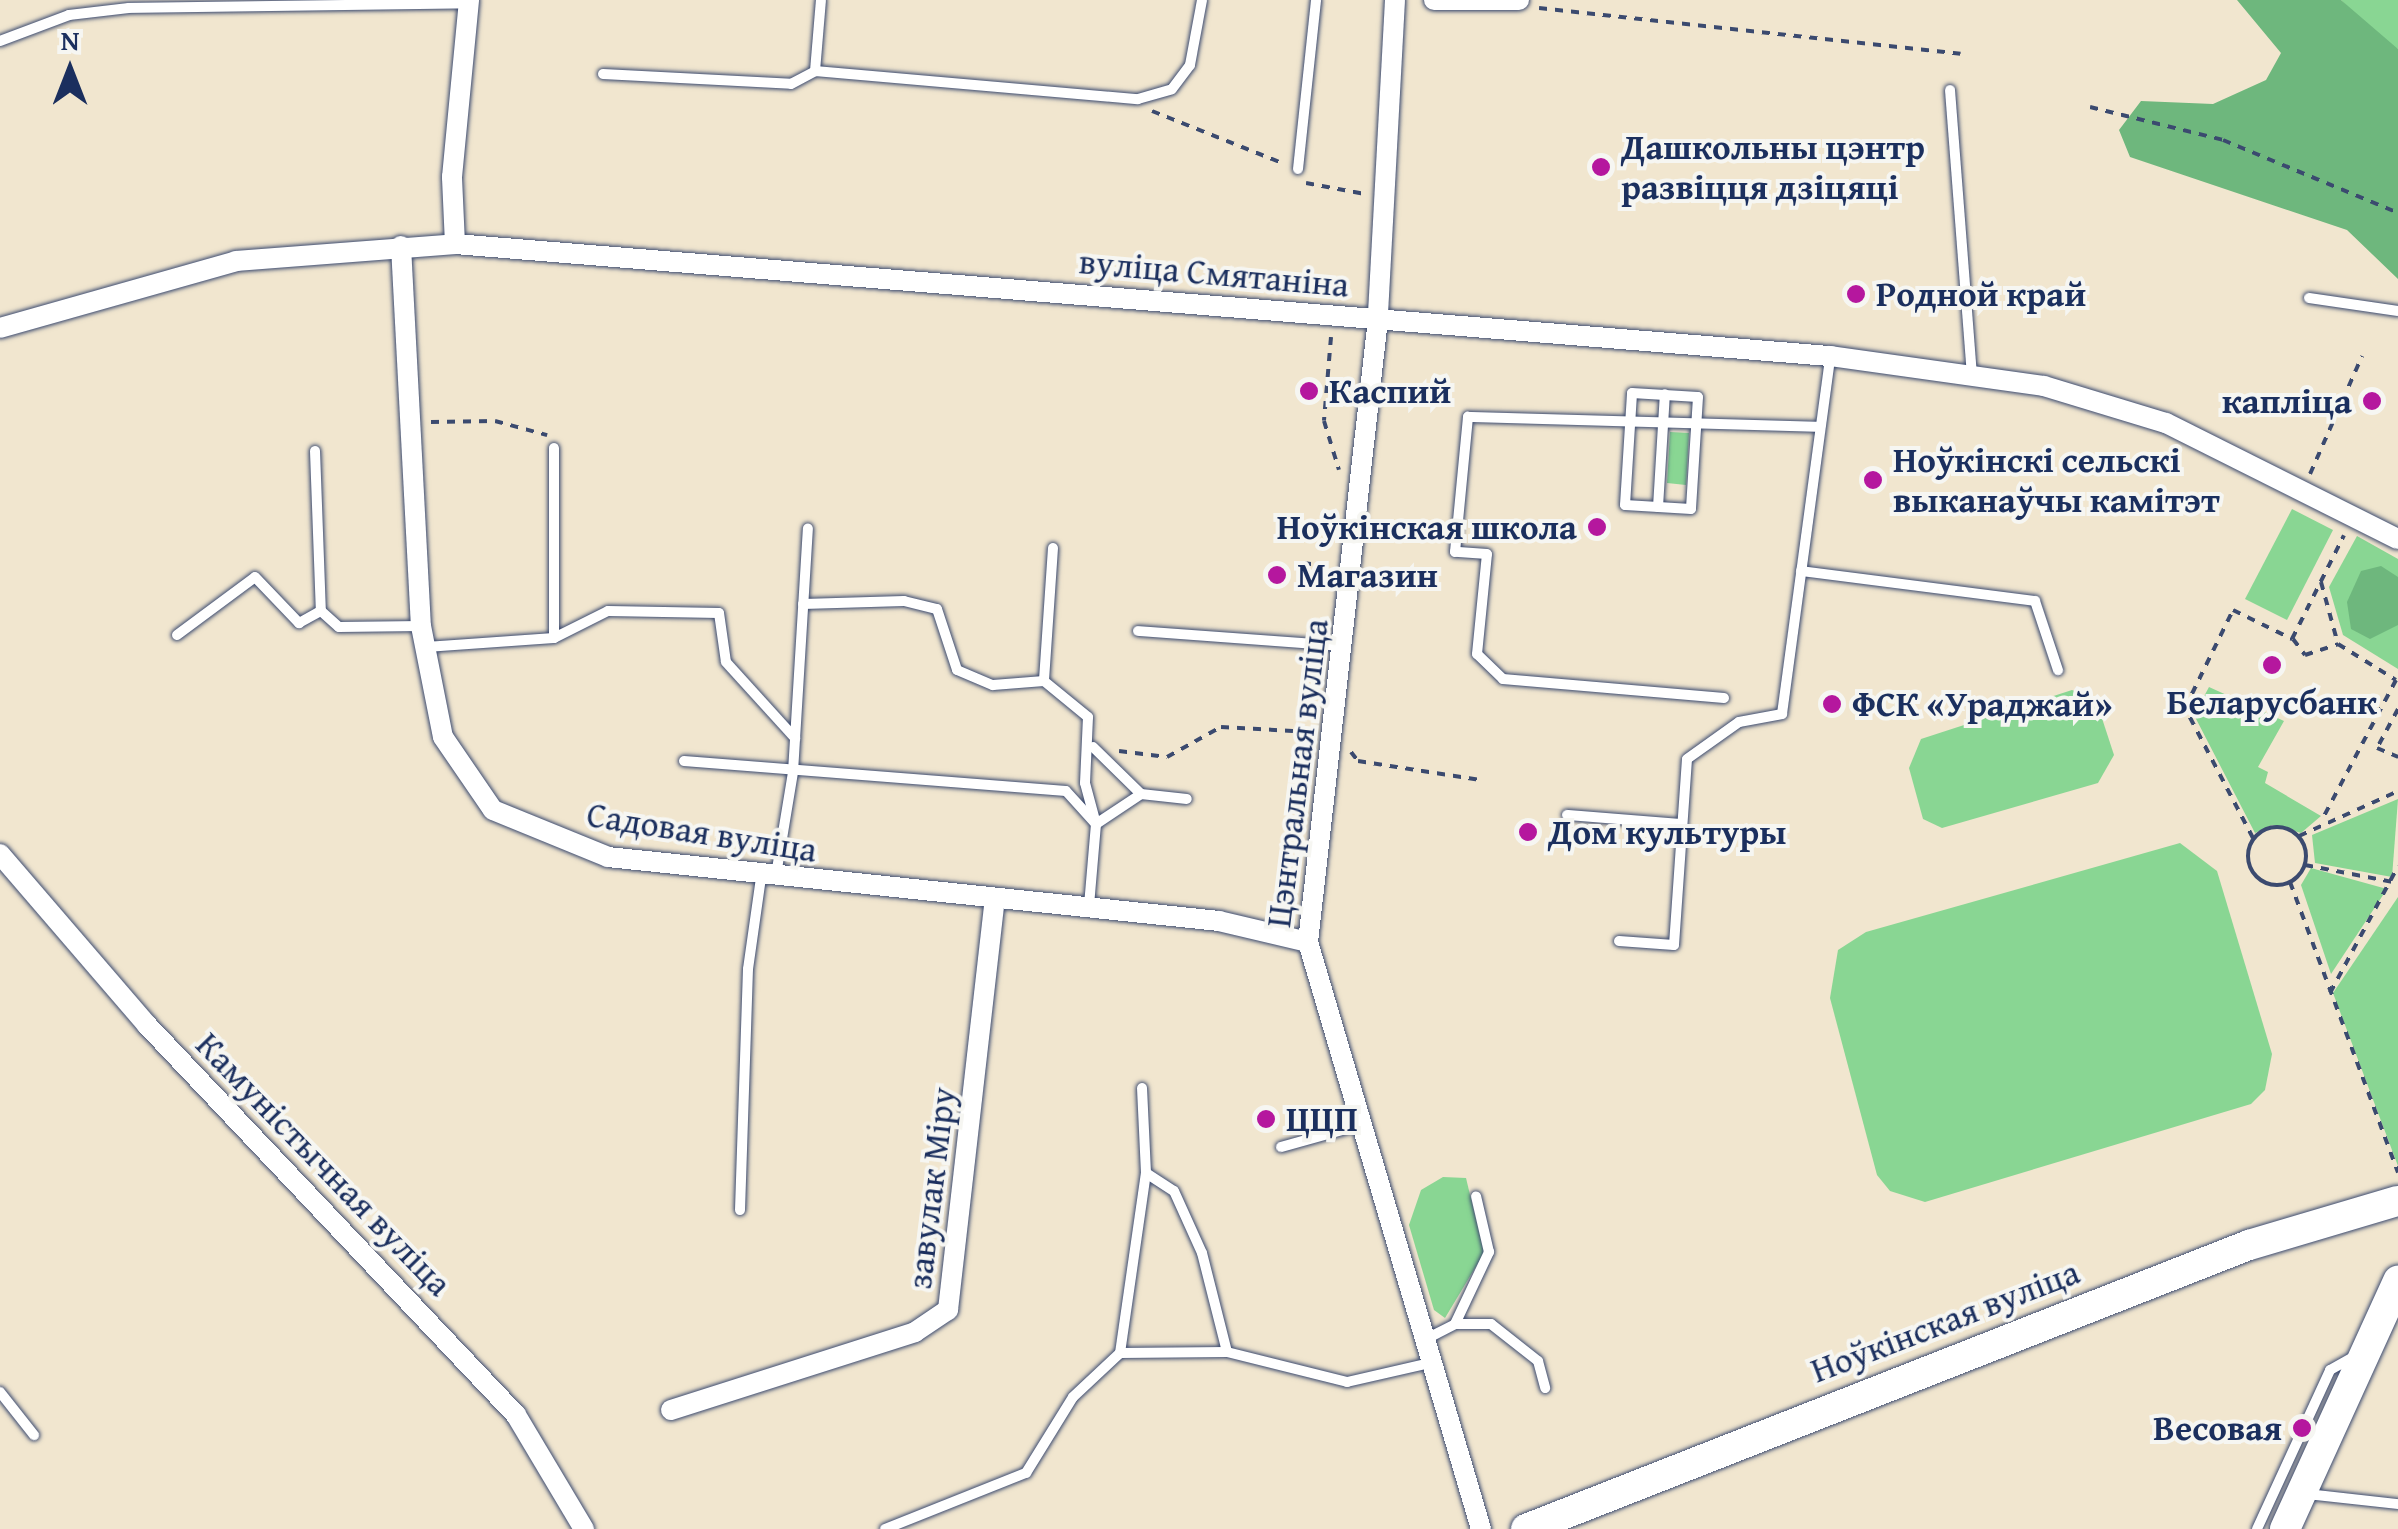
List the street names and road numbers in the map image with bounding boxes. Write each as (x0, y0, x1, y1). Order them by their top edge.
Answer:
street label: вуліца Смятаніна (1077, 240, 1351, 306)
street label: Цэнтральная вуліца (1257, 616, 1337, 930)
street label: Садовая вуліца (584, 793, 820, 871)
street label: Камуністычная вуліца (187, 1024, 461, 1304)
street label: завулак Міру (898, 1085, 964, 1291)
street label: Ноўкінская вуліца (1805, 1251, 2085, 1391)

